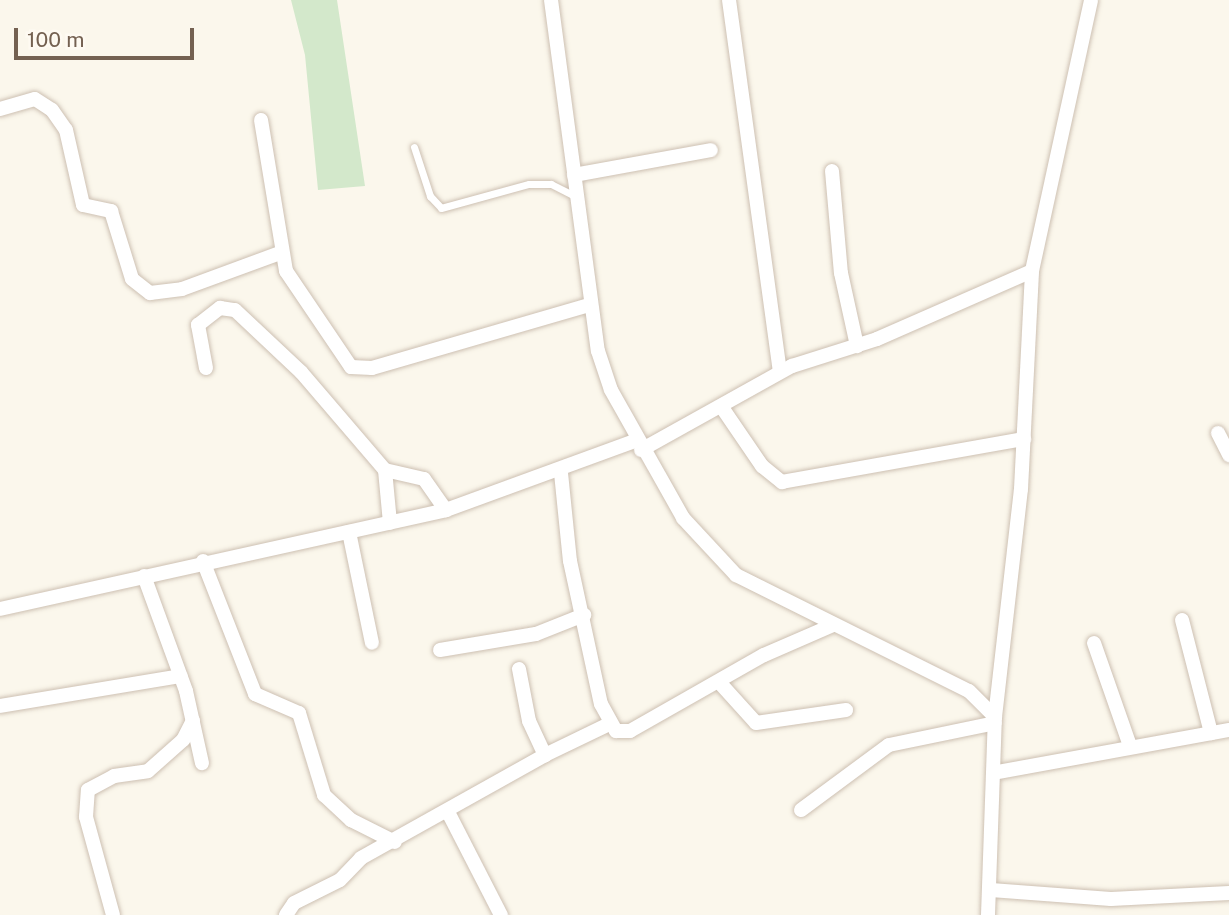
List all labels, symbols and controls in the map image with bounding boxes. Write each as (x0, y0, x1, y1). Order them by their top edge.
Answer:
scale bar (18, 14, 198, 58)
text: 100 m (27, 27, 84, 52)

